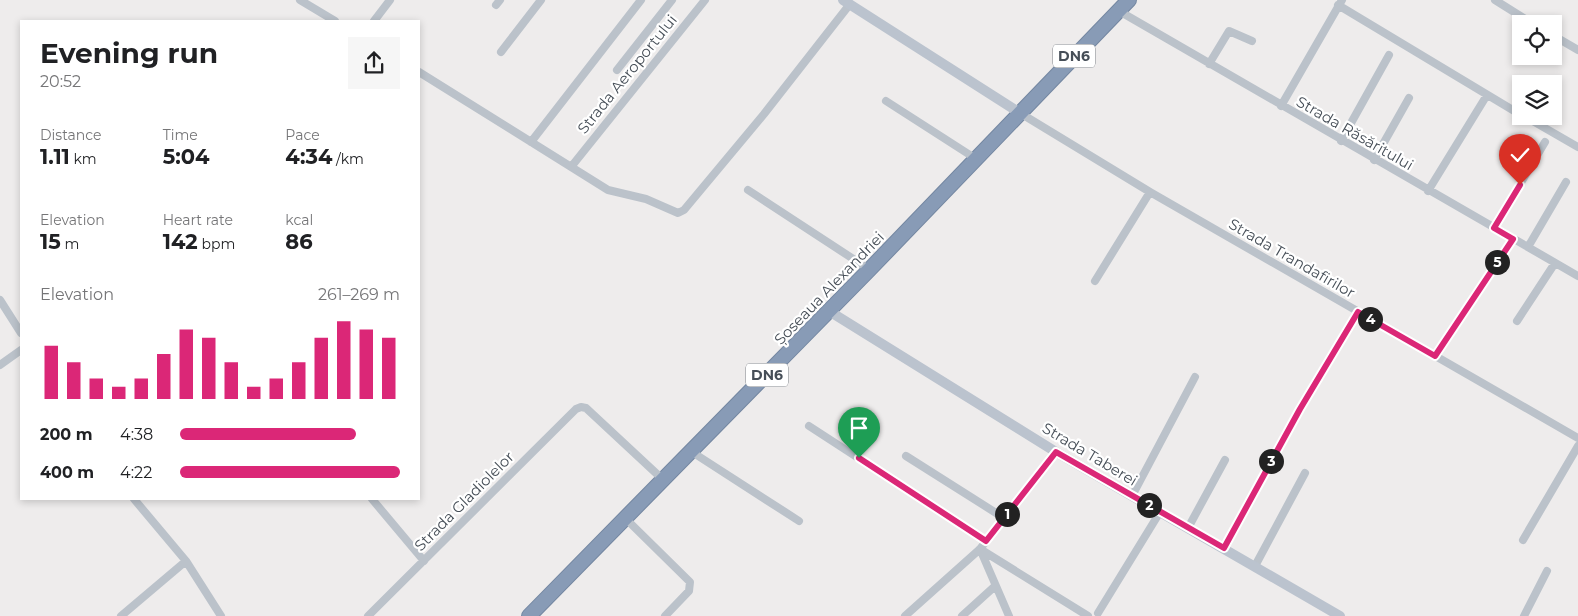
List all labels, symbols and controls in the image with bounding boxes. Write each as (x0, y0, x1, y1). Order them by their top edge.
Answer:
street label: Strada Aeroportului (573, 11, 681, 137)
map controls (1512, 15, 1562, 125)
button: locate (1512, 15, 1562, 65)
text: Evening run (40, 36, 218, 70)
button: share (348, 37, 400, 89)
road number: DN6 (1053, 44, 1095, 68)
text: 20:52 (40, 72, 81, 91)
button: layers (1512, 75, 1562, 125)
street label: Strada Răsăritului (1293, 92, 1417, 174)
text: Distance (40, 126, 102, 144)
text: Time (163, 126, 198, 144)
text: Pace (285, 126, 320, 144)
pin (1499, 134, 1541, 185)
icon: check (1506, 141, 1534, 169)
text: 1.11 (40, 144, 70, 169)
text: 5:04 (163, 144, 209, 169)
text: 4:34 (285, 144, 332, 169)
text: km (70, 150, 97, 168)
text: /km (332, 150, 364, 168)
text: Elevation (40, 211, 105, 229)
text: Heart rate (163, 211, 233, 229)
text: kcal (285, 211, 313, 229)
street label: Strada Trandafirilor (1225, 214, 1359, 302)
street label: Șoseaua Alexandriei (770, 227, 889, 349)
text: 15 (40, 229, 61, 254)
text: 142 (163, 229, 198, 254)
text: 86 (285, 229, 313, 254)
text: m (61, 235, 79, 253)
text: bpm (198, 235, 235, 253)
pin: 5 (1484, 250, 1510, 274)
text: 5 (1493, 253, 1502, 271)
text: Elevation (40, 285, 114, 304)
text: 261–269 m (318, 285, 400, 304)
pin: 4 (1358, 306, 1382, 332)
text: 4 (1366, 310, 1375, 328)
road number: DN6 (746, 364, 788, 386)
pin (838, 407, 880, 458)
icon: arrive (845, 414, 873, 442)
street label: Strada Taberei (1039, 418, 1141, 490)
text: 200 m (40, 425, 92, 444)
text: 4:38 (120, 425, 153, 444)
street label: Strada Gladiolelor (410, 447, 518, 555)
pin: 3 (1258, 448, 1284, 474)
text: 3 (1267, 452, 1276, 470)
text: 400 m (40, 463, 94, 482)
text: 4:22 (120, 463, 152, 482)
pin: 2 (1136, 492, 1162, 518)
text: 2 (1145, 496, 1154, 514)
pin: 1 (994, 502, 1020, 526)
text: 1 (1005, 505, 1010, 523)

